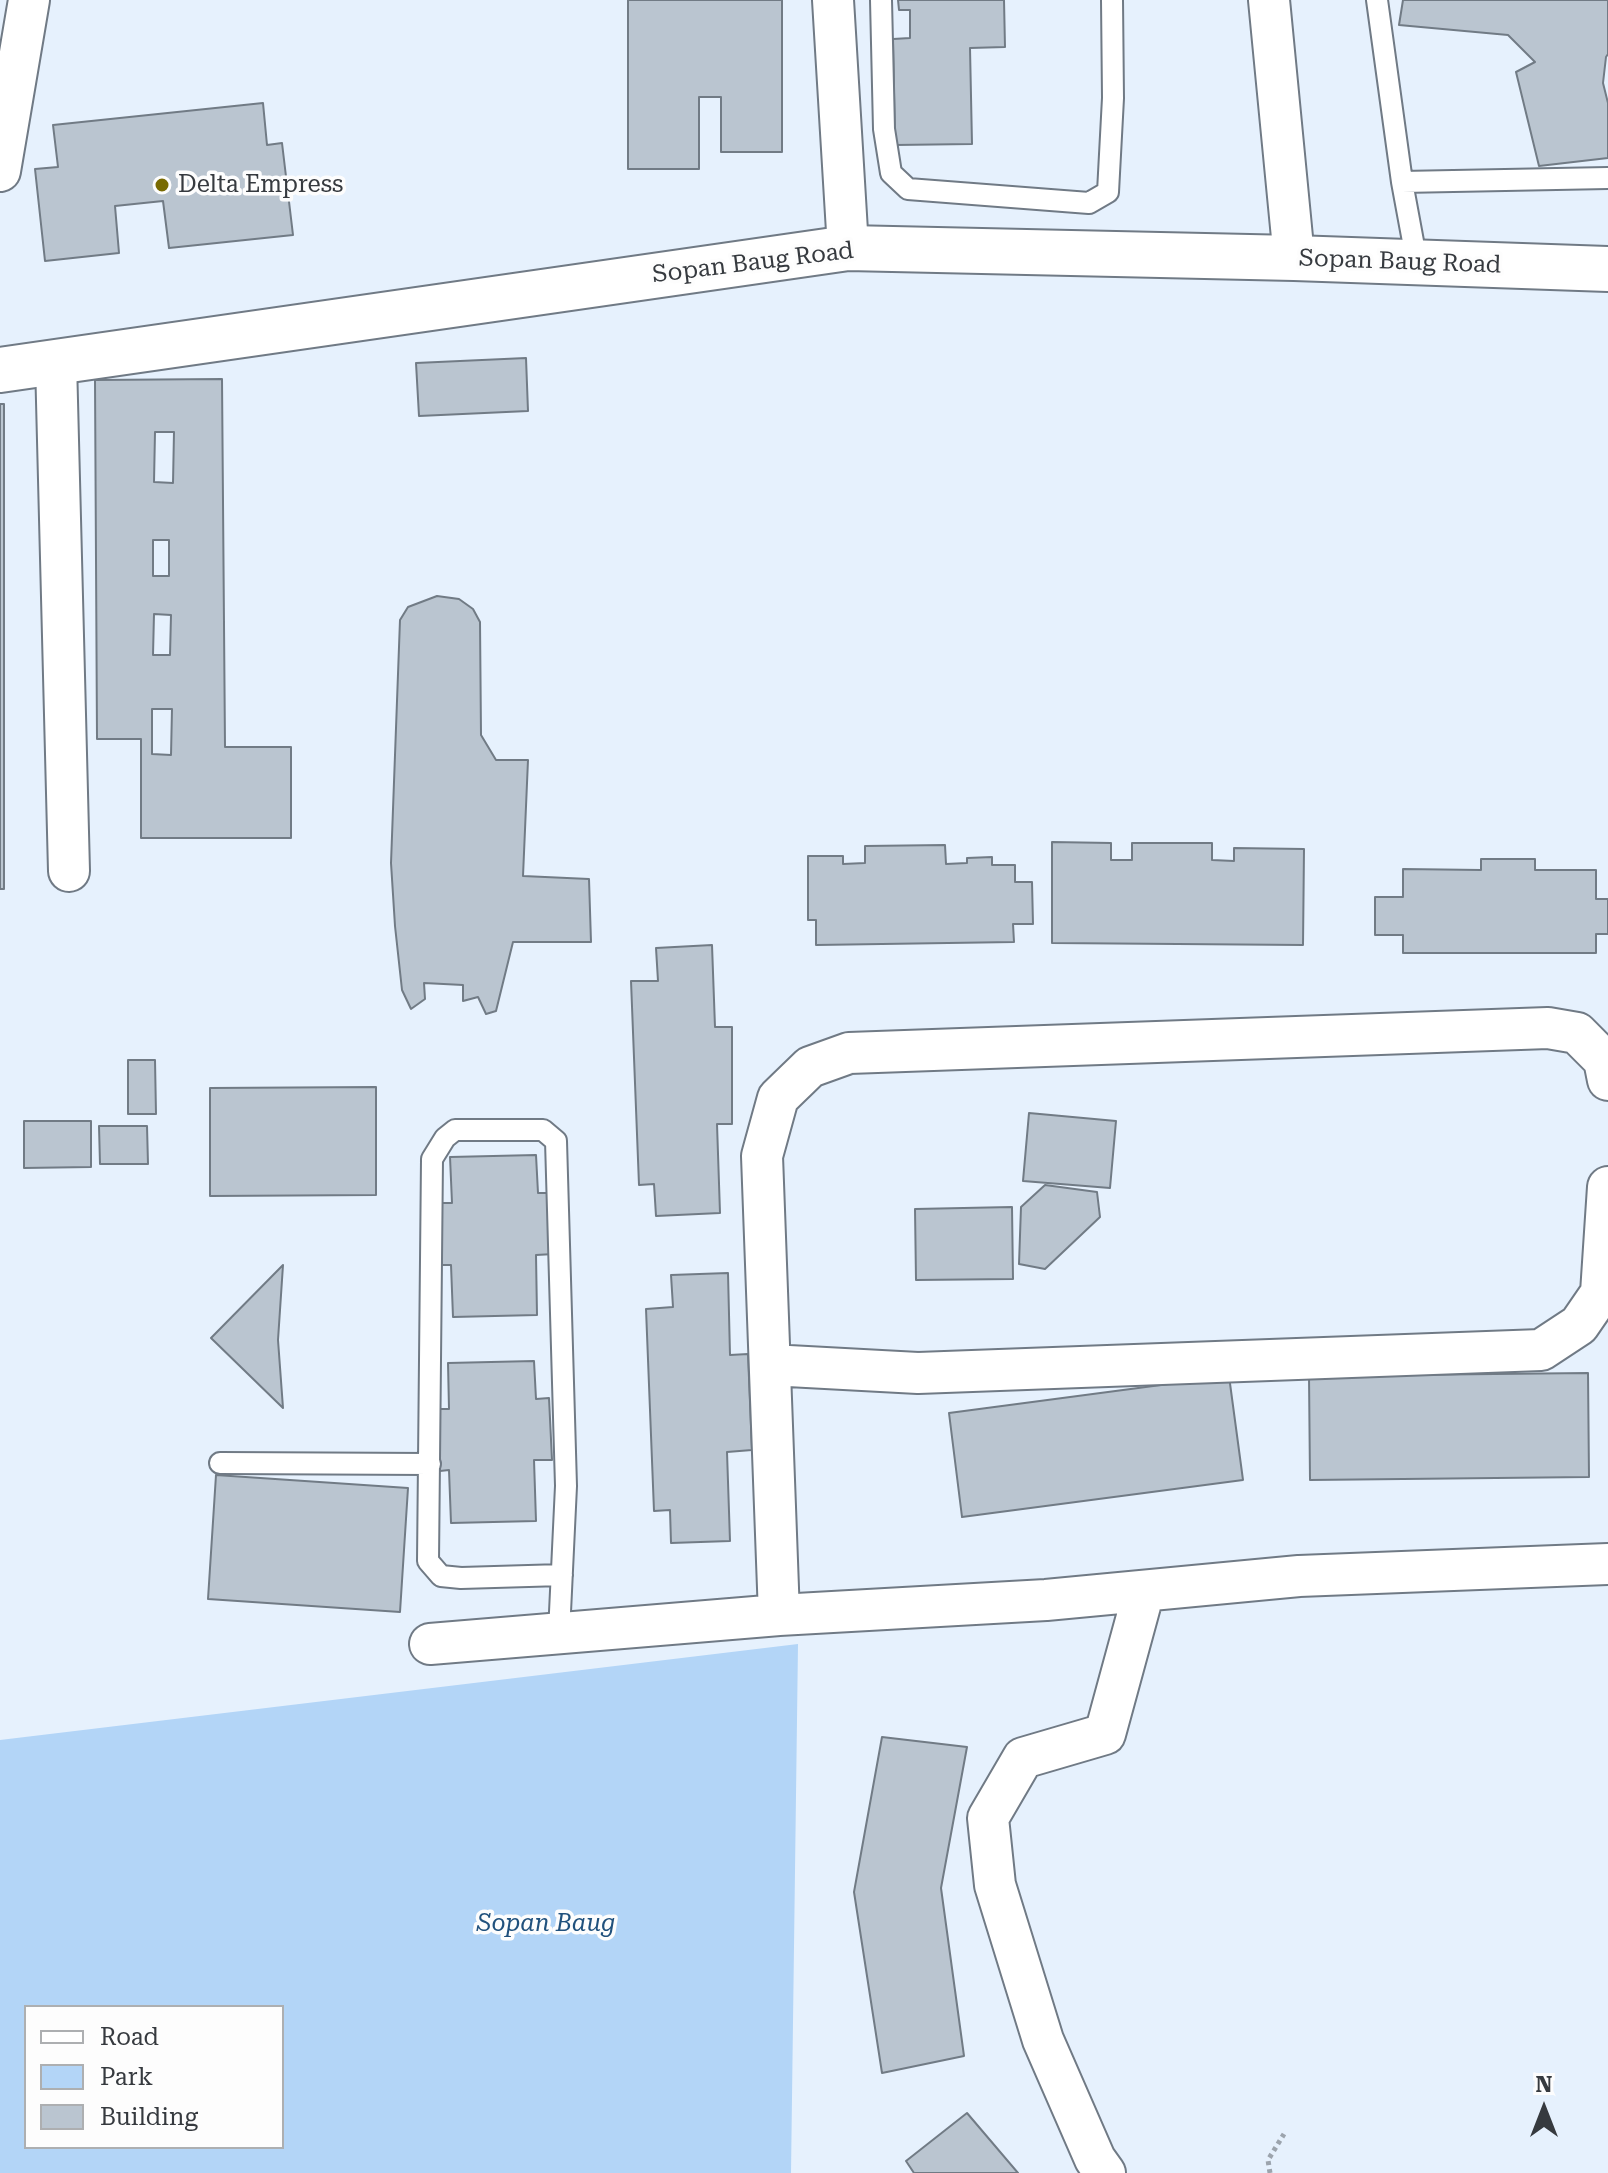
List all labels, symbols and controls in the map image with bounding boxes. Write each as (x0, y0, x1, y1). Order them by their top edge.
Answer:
place label: Delta Empress (178, 171, 343, 199)
marker: Delta Empress (153, 176, 171, 194)
street label: Sopan Baug Road (651, 236, 855, 290)
street label: Sopan Baug Road (1298, 244, 1502, 280)
park label: Sopan Baug (477, 1910, 615, 1938)
legend (24, 2005, 284, 2149)
text: Road (100, 2023, 159, 2051)
text: Park (100, 2063, 153, 2091)
north arrow (1504, 2069, 1584, 2149)
text: N (1536, 2072, 1552, 2097)
text: Building (100, 2103, 198, 2131)

